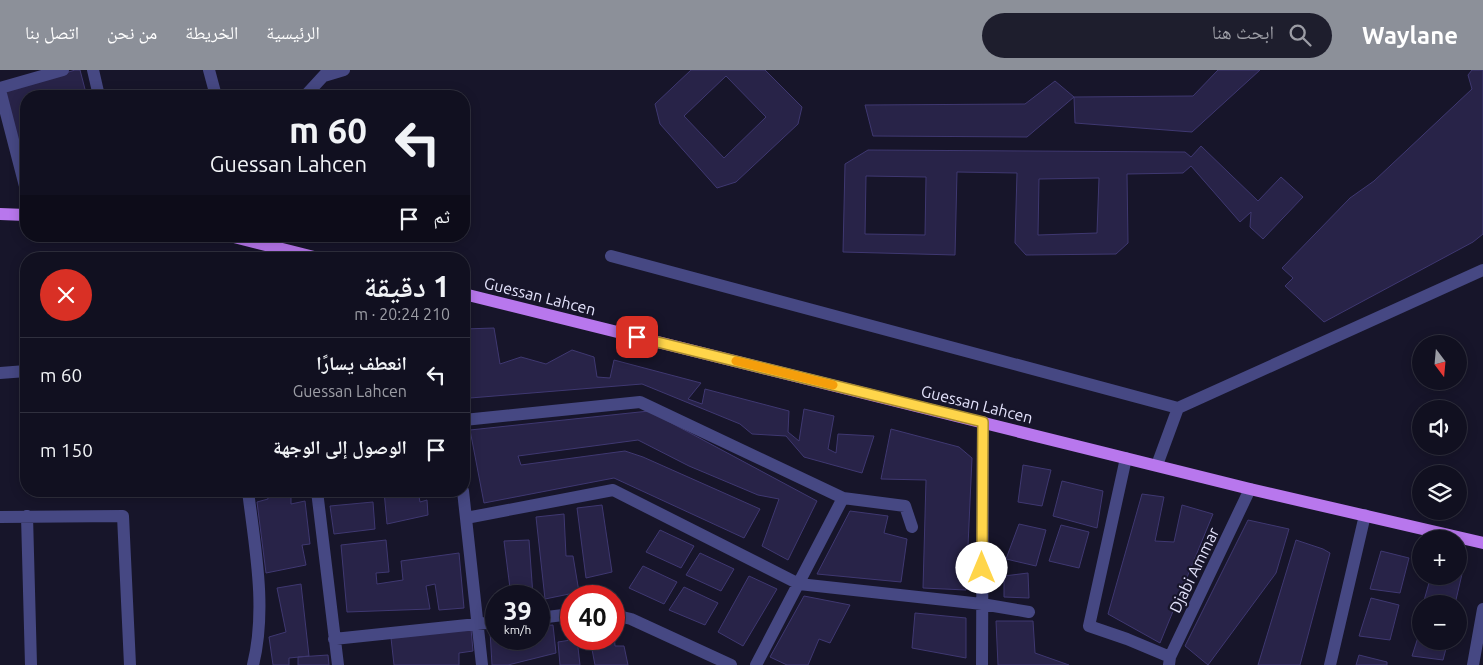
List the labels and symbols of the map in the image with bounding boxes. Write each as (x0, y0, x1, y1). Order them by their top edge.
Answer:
street label: Guessan Lahcen (482, 273, 598, 319)
pin (616, 316, 658, 358)
north arrow (1412, 335, 1468, 390)
street label: Guessan Lahcen (919, 381, 1035, 427)
street label: Djabi Ammar (1166, 524, 1222, 616)
position arrow (955, 541, 1007, 593)
speed limit sign: 40 (560, 585, 625, 650)

